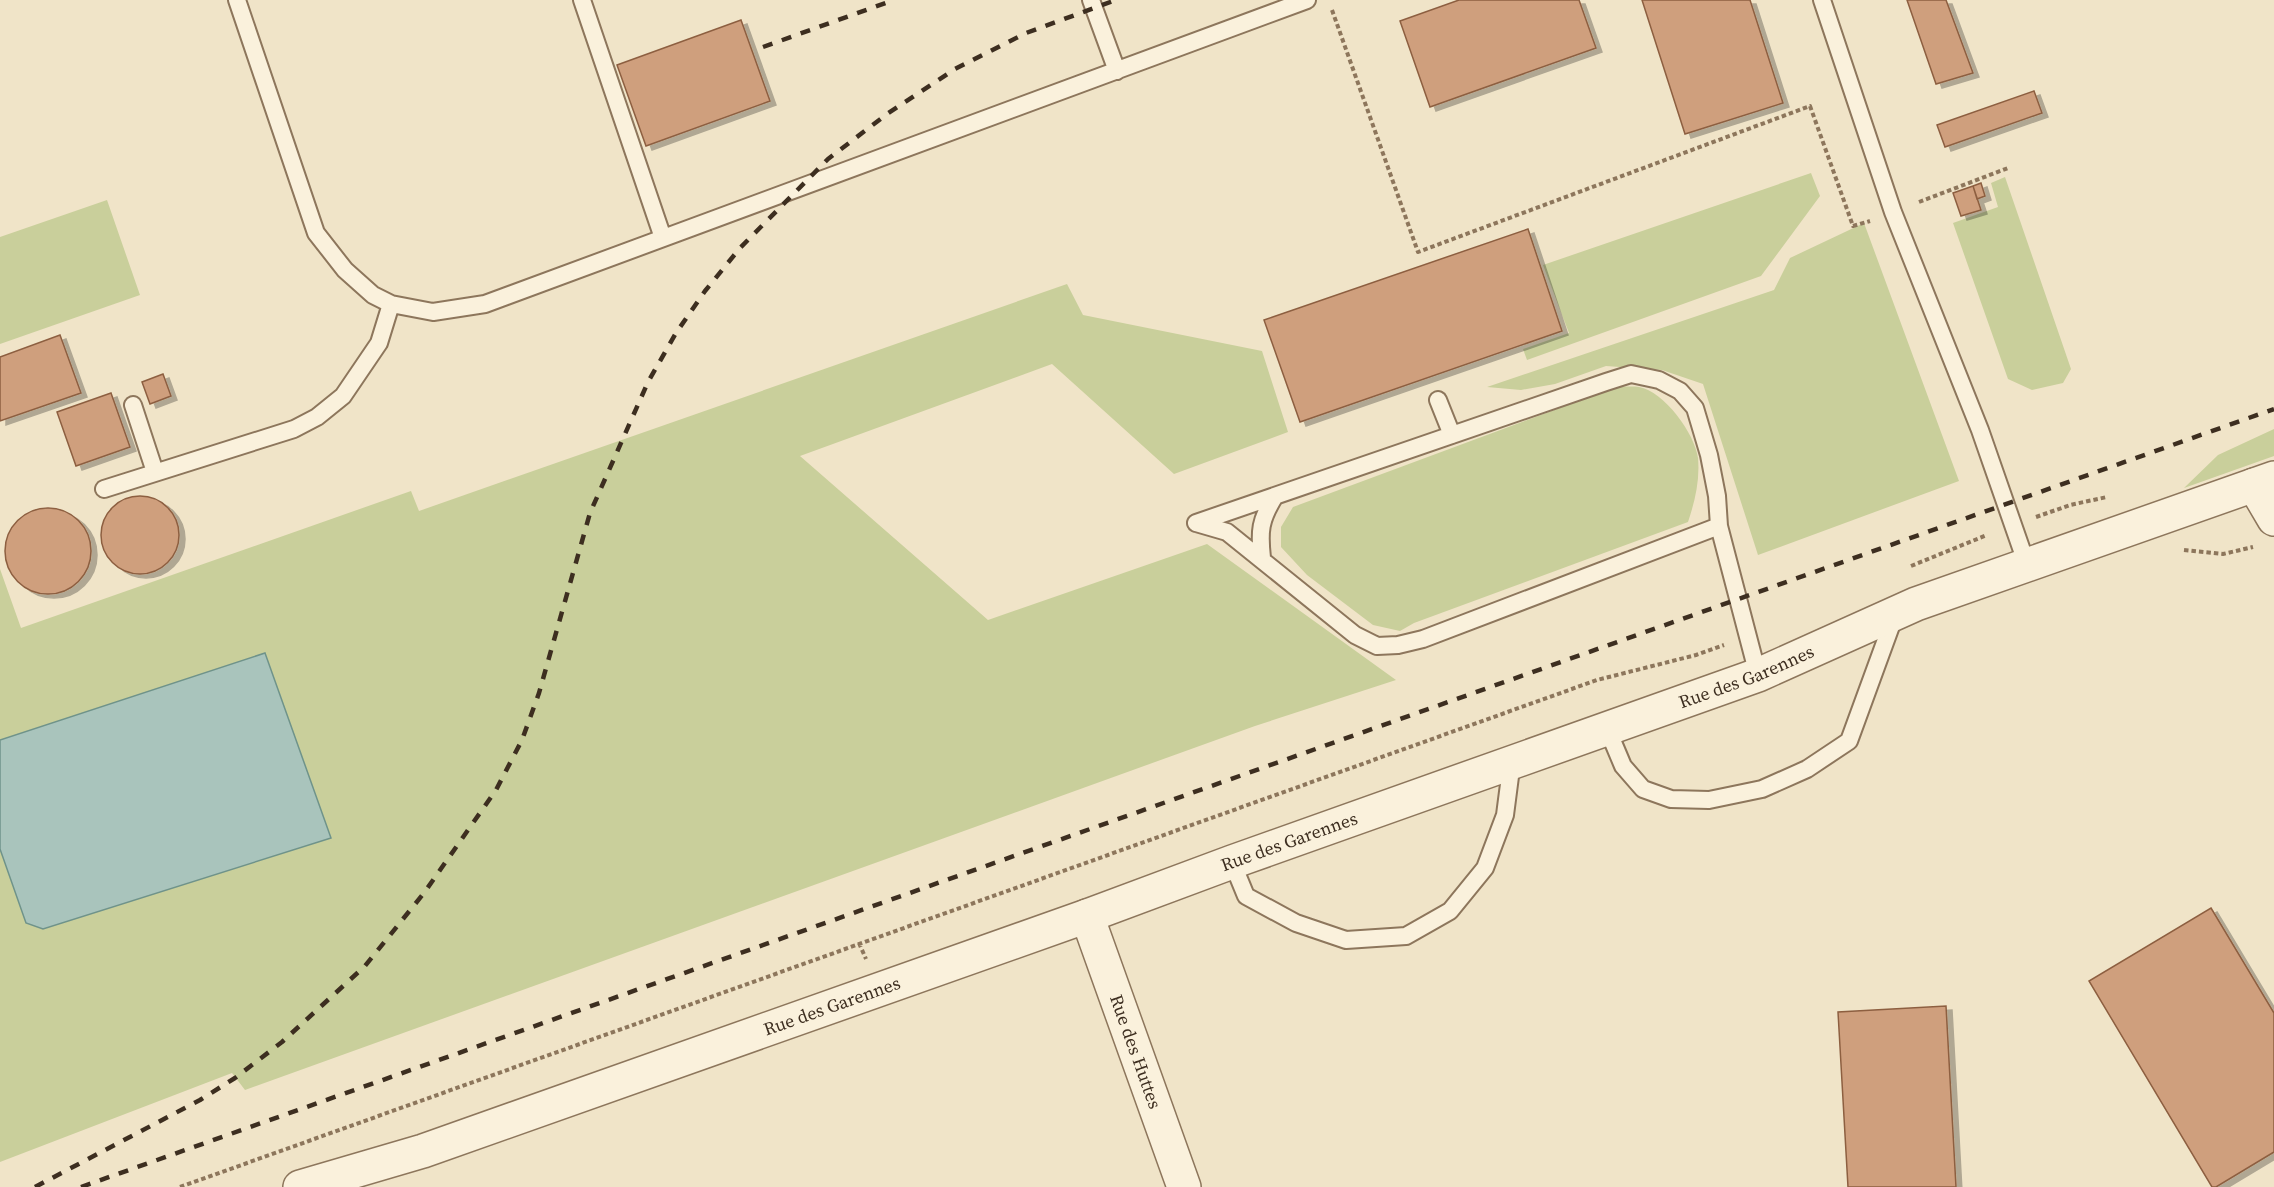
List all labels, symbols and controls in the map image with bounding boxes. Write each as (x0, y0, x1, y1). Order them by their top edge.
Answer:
street label: Rue des Garennes (1675, 638, 1818, 714)
street label: Rue des Garennes (1217, 805, 1361, 877)
street label: Rue des Garennes (760, 970, 904, 1042)
street label: Rue des Huttes (1104, 991, 1168, 1112)

